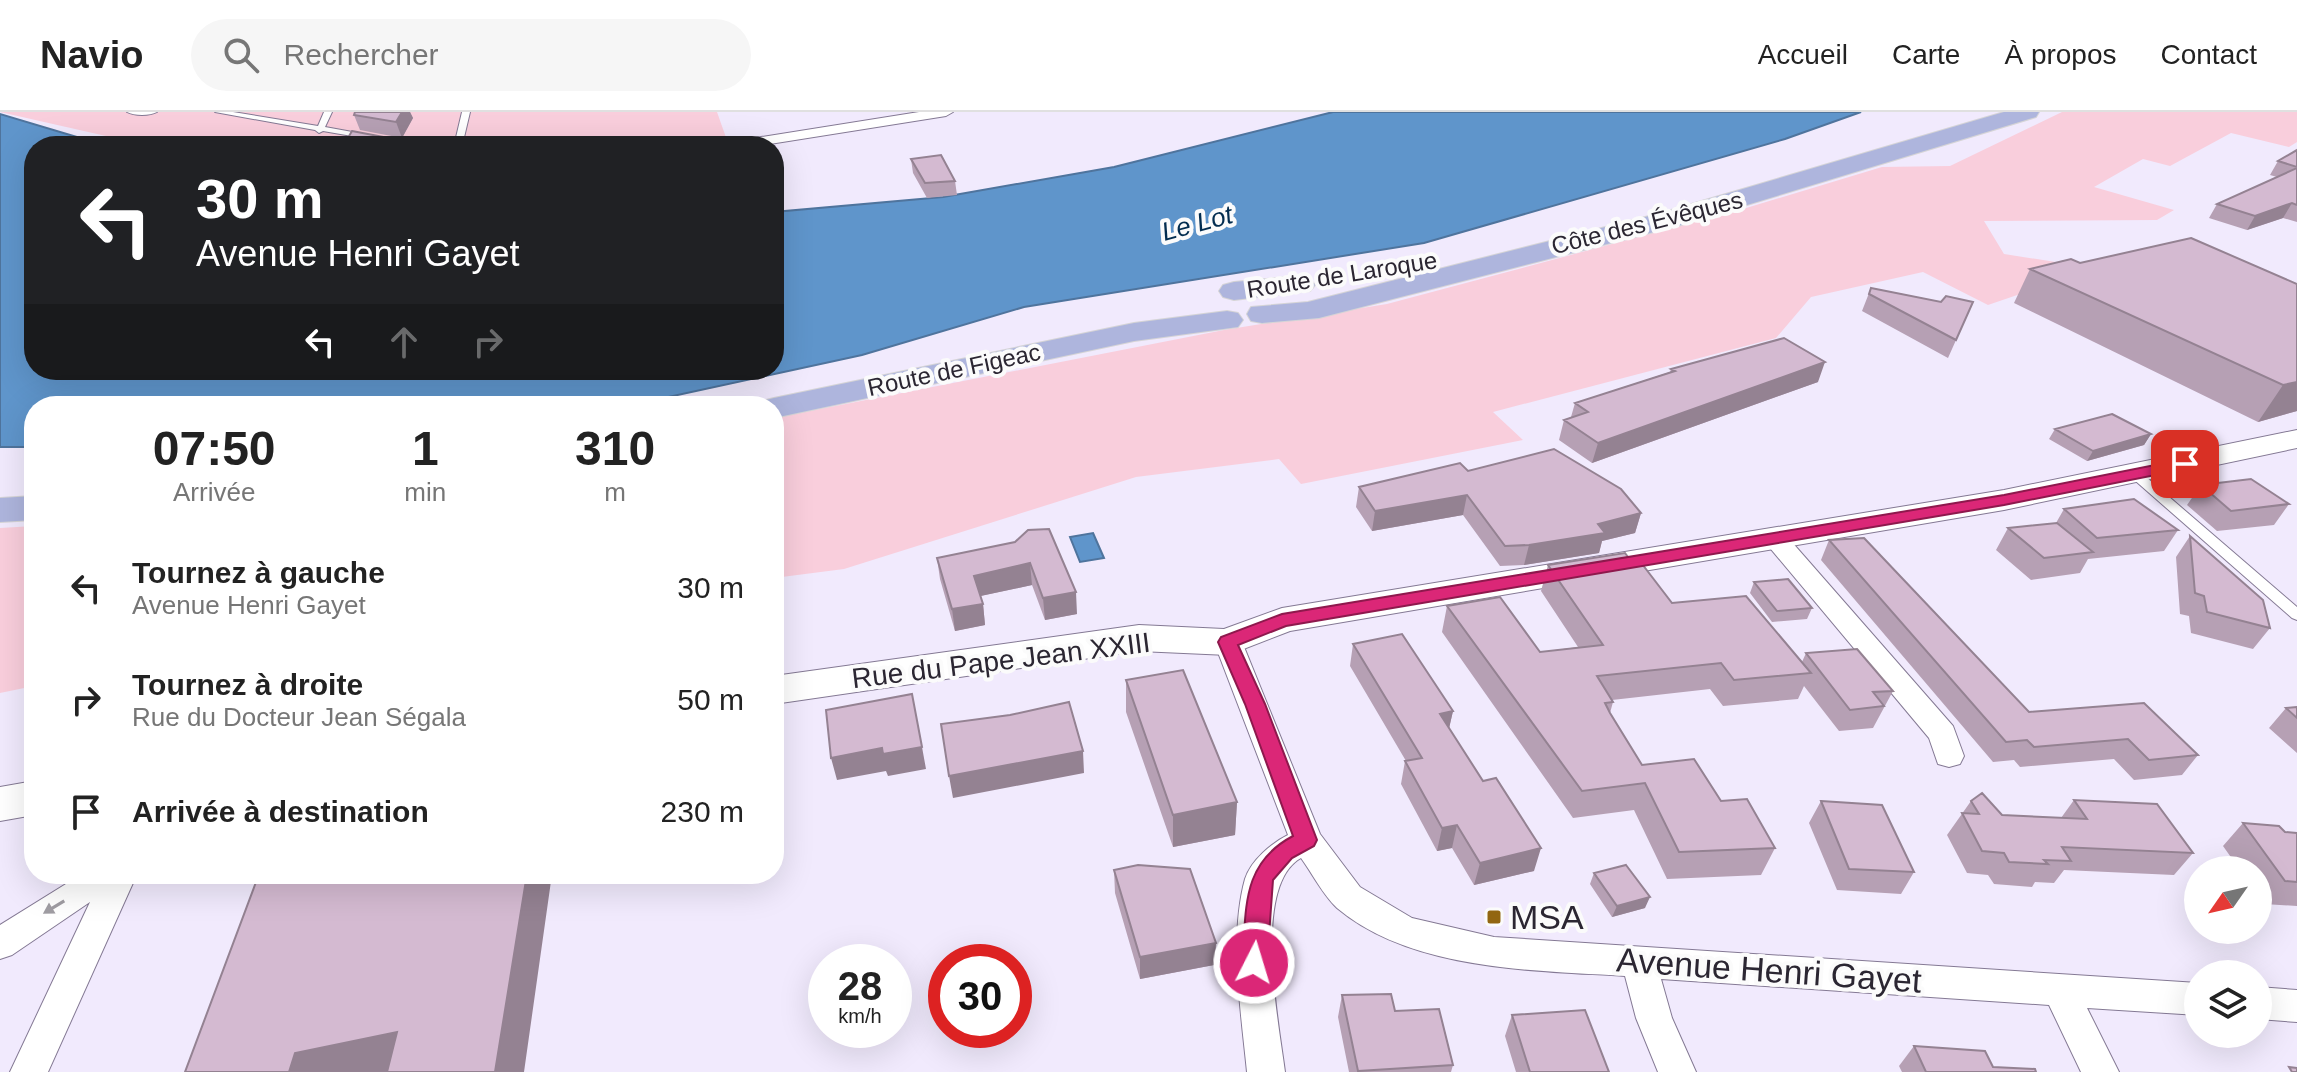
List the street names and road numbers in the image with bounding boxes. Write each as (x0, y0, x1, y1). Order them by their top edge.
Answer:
street label: Côte des Évêques (1548, 186, 1745, 259)
street label: Route de Laroque (1245, 246, 1439, 303)
street label: Route de Figeac (865, 338, 1043, 401)
street label: Rue du Pape Jean XXIII (850, 627, 1152, 694)
street label: Avenue Henri Gayet (1615, 940, 1923, 1000)

